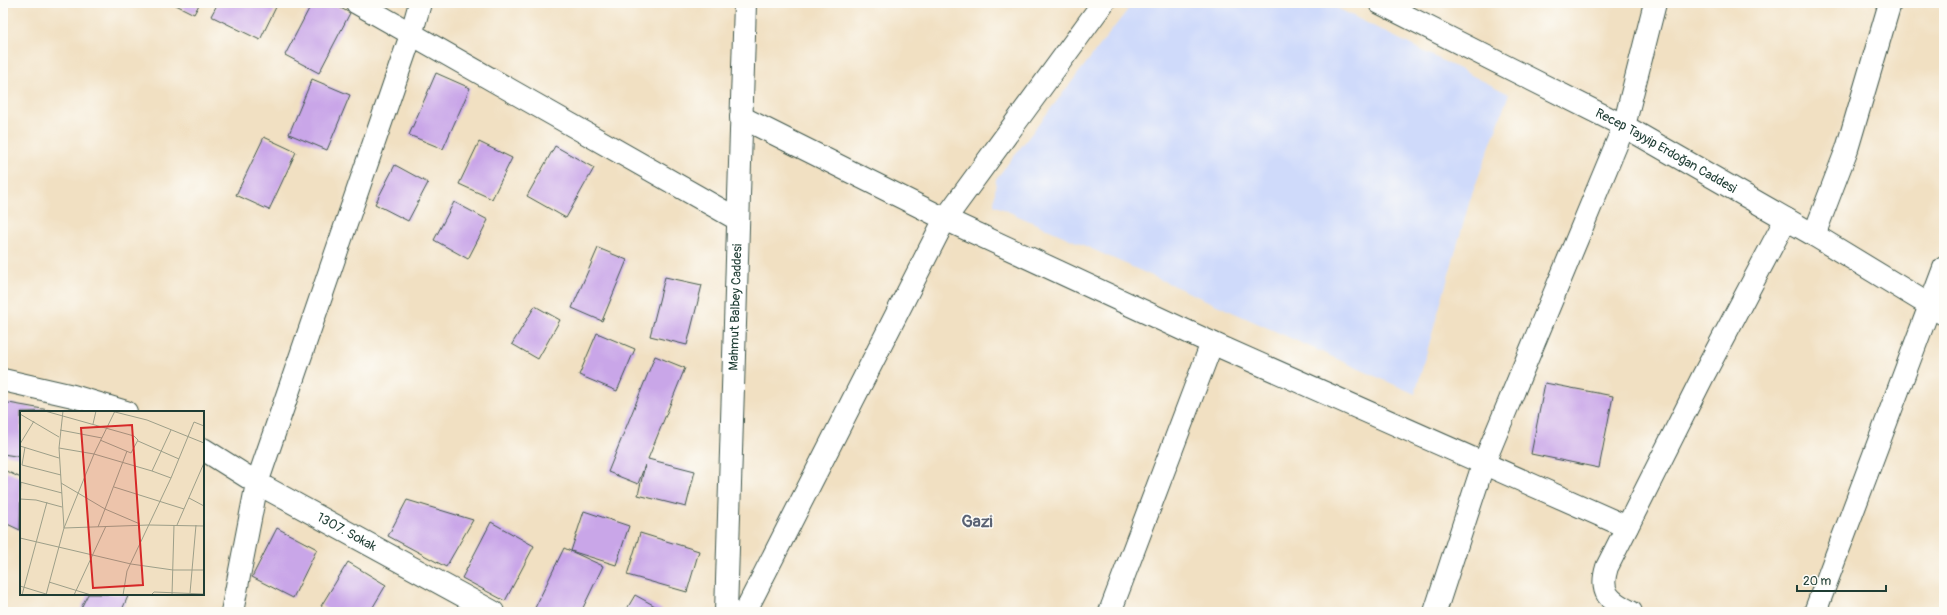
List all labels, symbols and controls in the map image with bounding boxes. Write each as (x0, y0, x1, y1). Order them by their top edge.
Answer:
street label: Recep Tayyip Erdoğan Caddesi (1593, 105, 1739, 197)
street label: Mahmut Balbey Caddesi (726, 243, 745, 371)
inset map (20, 411, 204, 595)
street label: 1307. Sokak (314, 509, 380, 555)
district label: Gazi (961, 511, 993, 532)
scale bar (1797, 567, 1886, 593)
text: 20 m (1803, 574, 1832, 589)

